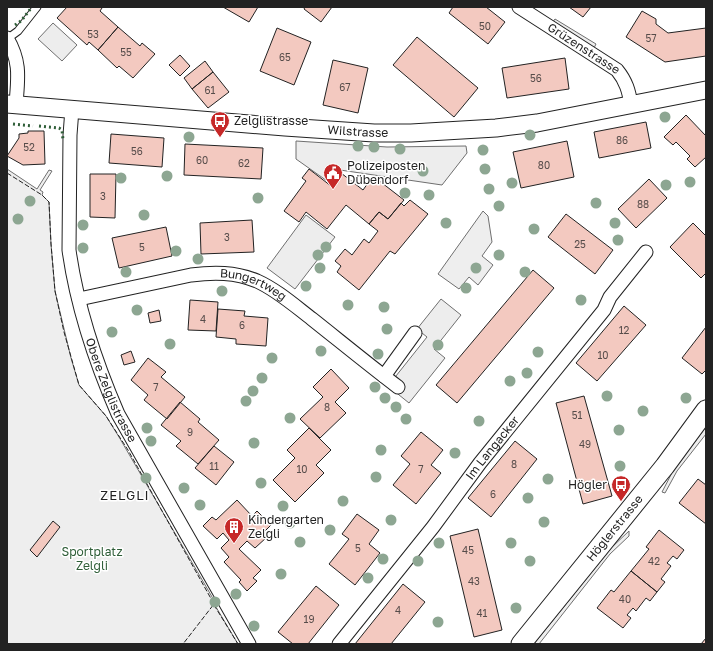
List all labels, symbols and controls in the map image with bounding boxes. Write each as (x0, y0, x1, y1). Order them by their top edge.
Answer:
street label: Grüzenstrasse (545, 19, 623, 77)
house number: 50 (479, 20, 491, 32)
house number: 53 (87, 28, 99, 40)
house number: 57 (645, 32, 657, 44)
house number: 55 (120, 46, 132, 58)
house number: 65 (279, 51, 291, 63)
house number: 56 (530, 72, 542, 84)
house number: 67 (339, 81, 351, 93)
house number: 61 (205, 84, 216, 96)
bus stop icon: Zelglistrasse (209, 110, 231, 138)
place label: Zelglistrasse (234, 113, 308, 128)
street label: Wilstrasse (327, 122, 388, 140)
house number: 86 (616, 134, 628, 146)
house number: 52 (23, 141, 35, 153)
house number: 56 (131, 145, 143, 157)
house number: 60 (196, 154, 208, 166)
house number: 62 (238, 157, 250, 169)
place label: Polizeiposten Dübendorf (347, 158, 425, 187)
house number: 80 (538, 159, 550, 171)
public building icon: Polizeiposten Dübendorf (322, 162, 344, 190)
house number: 3 (100, 190, 106, 202)
house number: 88 (637, 198, 649, 210)
house number: 3 (224, 231, 230, 243)
house number: 25 (574, 238, 586, 250)
house number: 5 (139, 241, 145, 253)
street label: Bungertweg (219, 265, 290, 304)
house number: 4 (200, 313, 206, 325)
house number: 6 (239, 319, 245, 331)
house number: 12 (619, 324, 630, 336)
street label: Obere Zelglistrasse (83, 336, 140, 445)
house number: 10 (597, 349, 609, 361)
house number: 7 (153, 381, 159, 393)
house number: 8 (324, 401, 330, 413)
house number: 51 (572, 409, 582, 421)
street label: Im Langacker (462, 412, 522, 483)
house number: 9 (187, 426, 193, 438)
house number: 49 (579, 438, 591, 450)
house number: 8 (511, 458, 517, 470)
house number: 11 (209, 460, 219, 472)
house number: 10 (296, 463, 308, 475)
house number: 7 (418, 463, 424, 475)
bus stop icon: Högler (610, 474, 632, 502)
place label: Högler (568, 477, 607, 492)
district label: ZELGLI (100, 487, 150, 503)
house number: 6 (490, 488, 496, 500)
street label: Höglerstrasse (583, 491, 646, 564)
place label: Kindergarten Zelgli (248, 512, 324, 541)
building icon: Kindergarten Zelgli (223, 516, 245, 544)
house number: 5 (355, 542, 361, 554)
park label: Sportplatz Zelgli (61, 544, 123, 573)
house number: 45 (462, 544, 474, 556)
house number: 42 (648, 555, 660, 567)
house number: 43 (468, 575, 480, 587)
house number: 40 (619, 593, 631, 605)
house number: 4 (395, 604, 401, 616)
house number: 41 (477, 607, 488, 619)
house number: 19 (304, 613, 314, 625)

